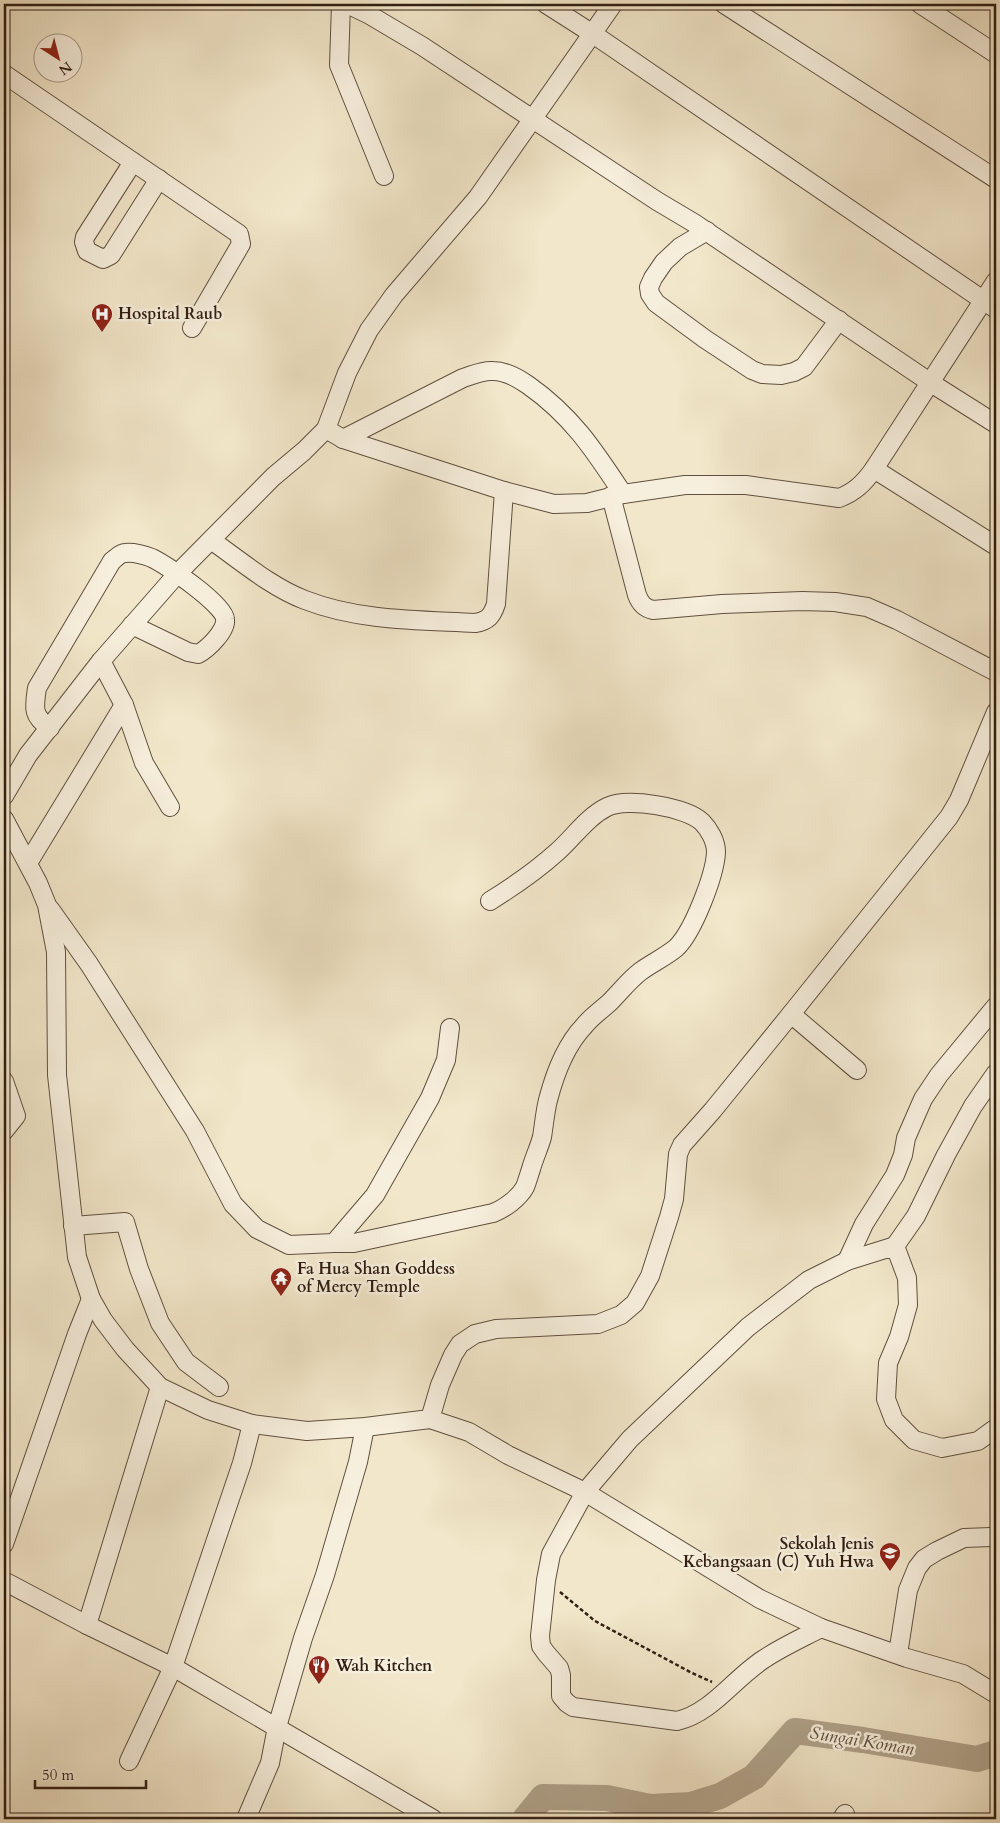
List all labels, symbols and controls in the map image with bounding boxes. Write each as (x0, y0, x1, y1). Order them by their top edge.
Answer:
north arrow (32, 32, 82, 82)
text: N (55, 57, 76, 79)
hospital icon: Hospital Raub (90, 302, 114, 333)
place label: Hospital Raub (118, 303, 222, 325)
place label: Fa Hua Shan Goddess of Mercy Temple (297, 1258, 455, 1298)
temple icon: Fa Hua Shan Goddess of Mercy Temple (269, 1266, 293, 1297)
place label: Sekolah Jenis Kebangsaan (C) Yuh Hwa (683, 1533, 874, 1573)
school or university icon: Sekolah Jenis Kebangsaan (C) Yuh Hwa (878, 1541, 902, 1572)
restaurant icon: Wah Kitchen (307, 1654, 331, 1685)
place label: Wah Kitchen (334, 1655, 433, 1677)
water label: Sungai Koman (808, 1720, 916, 1762)
scale bar (35, 1758, 146, 1790)
text: 50 m (42, 1765, 74, 1785)

